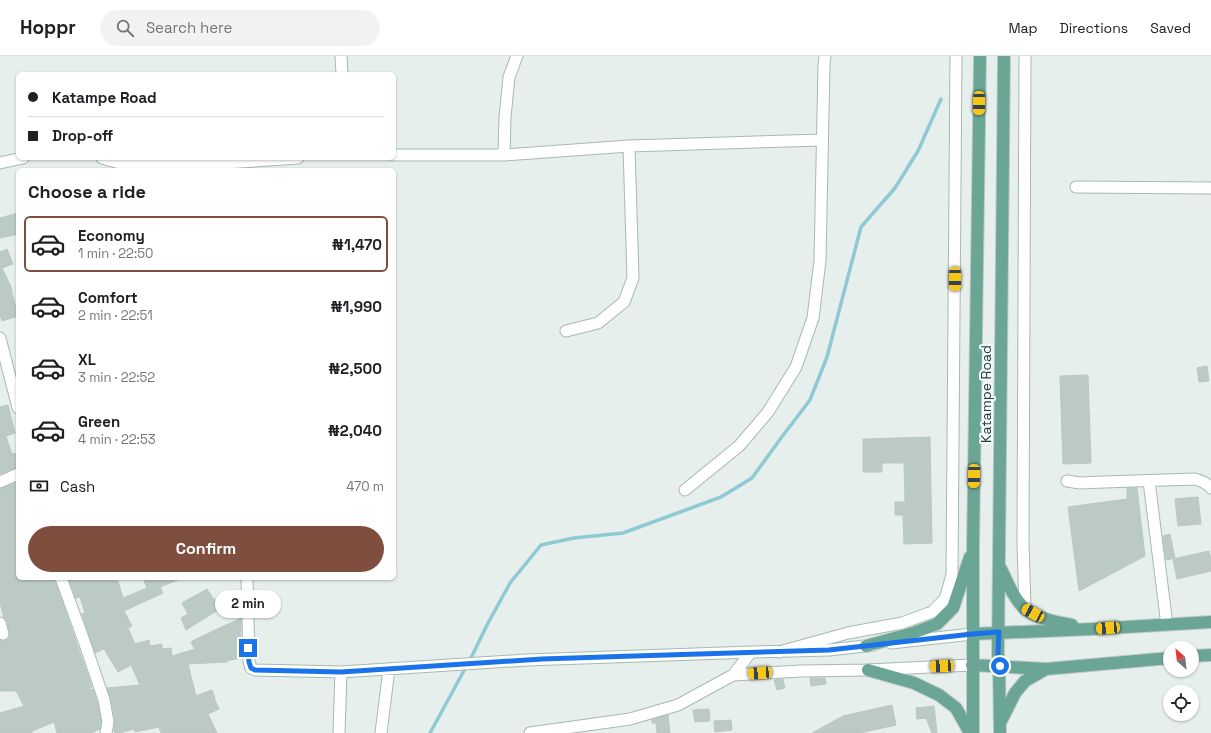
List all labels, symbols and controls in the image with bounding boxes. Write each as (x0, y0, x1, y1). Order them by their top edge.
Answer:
search box (100, 10, 380, 46)
text: Hoppr (20, 15, 76, 40)
icon: search (114, 17, 136, 39)
text: Search here (146, 18, 232, 37)
text: Map (1008, 19, 1038, 37)
text: Directions (1060, 19, 1128, 37)
text: Saved (1150, 19, 1191, 37)
text: Katampe Road (52, 88, 157, 107)
car (973, 91, 985, 115)
text: Drop-off (52, 126, 113, 145)
text: Choose a ride (28, 180, 146, 203)
icon: car (30, 226, 66, 262)
text: Economy (78, 226, 145, 245)
text: ₦1,470 (332, 235, 382, 254)
text: 1 min · 22:50 (78, 245, 153, 262)
car (949, 267, 961, 291)
icon: car (30, 288, 66, 324)
text: Comfort (78, 288, 138, 307)
text: ₦1,990 (330, 297, 382, 316)
text: 2 min · 22:51 (78, 307, 153, 324)
street label: Katampe Road (977, 345, 995, 443)
icon: car (30, 350, 66, 386)
text: XL (78, 350, 96, 369)
text: ₦2,500 (328, 359, 382, 378)
text: 3 min · 22:52 (78, 369, 155, 386)
icon: car (30, 412, 66, 448)
text: Green (78, 412, 120, 431)
text: ₦2,040 (328, 421, 382, 440)
text: 4 min · 22:53 (78, 431, 156, 448)
car (968, 464, 980, 488)
icon: cash (28, 475, 50, 497)
text: Cash (60, 477, 95, 496)
text: 470 m (346, 478, 384, 495)
button: Confirm (28, 526, 384, 572)
callout: 2 min (215, 590, 281, 618)
text: 2 min (231, 595, 265, 612)
car (1020, 602, 1046, 624)
car (1096, 621, 1120, 635)
route end (239, 639, 257, 657)
north arrow (1163, 641, 1199, 677)
map controls (1163, 641, 1199, 721)
route start (991, 657, 1009, 675)
car (930, 659, 954, 673)
car (748, 666, 772, 680)
button: locate (1163, 685, 1199, 721)

